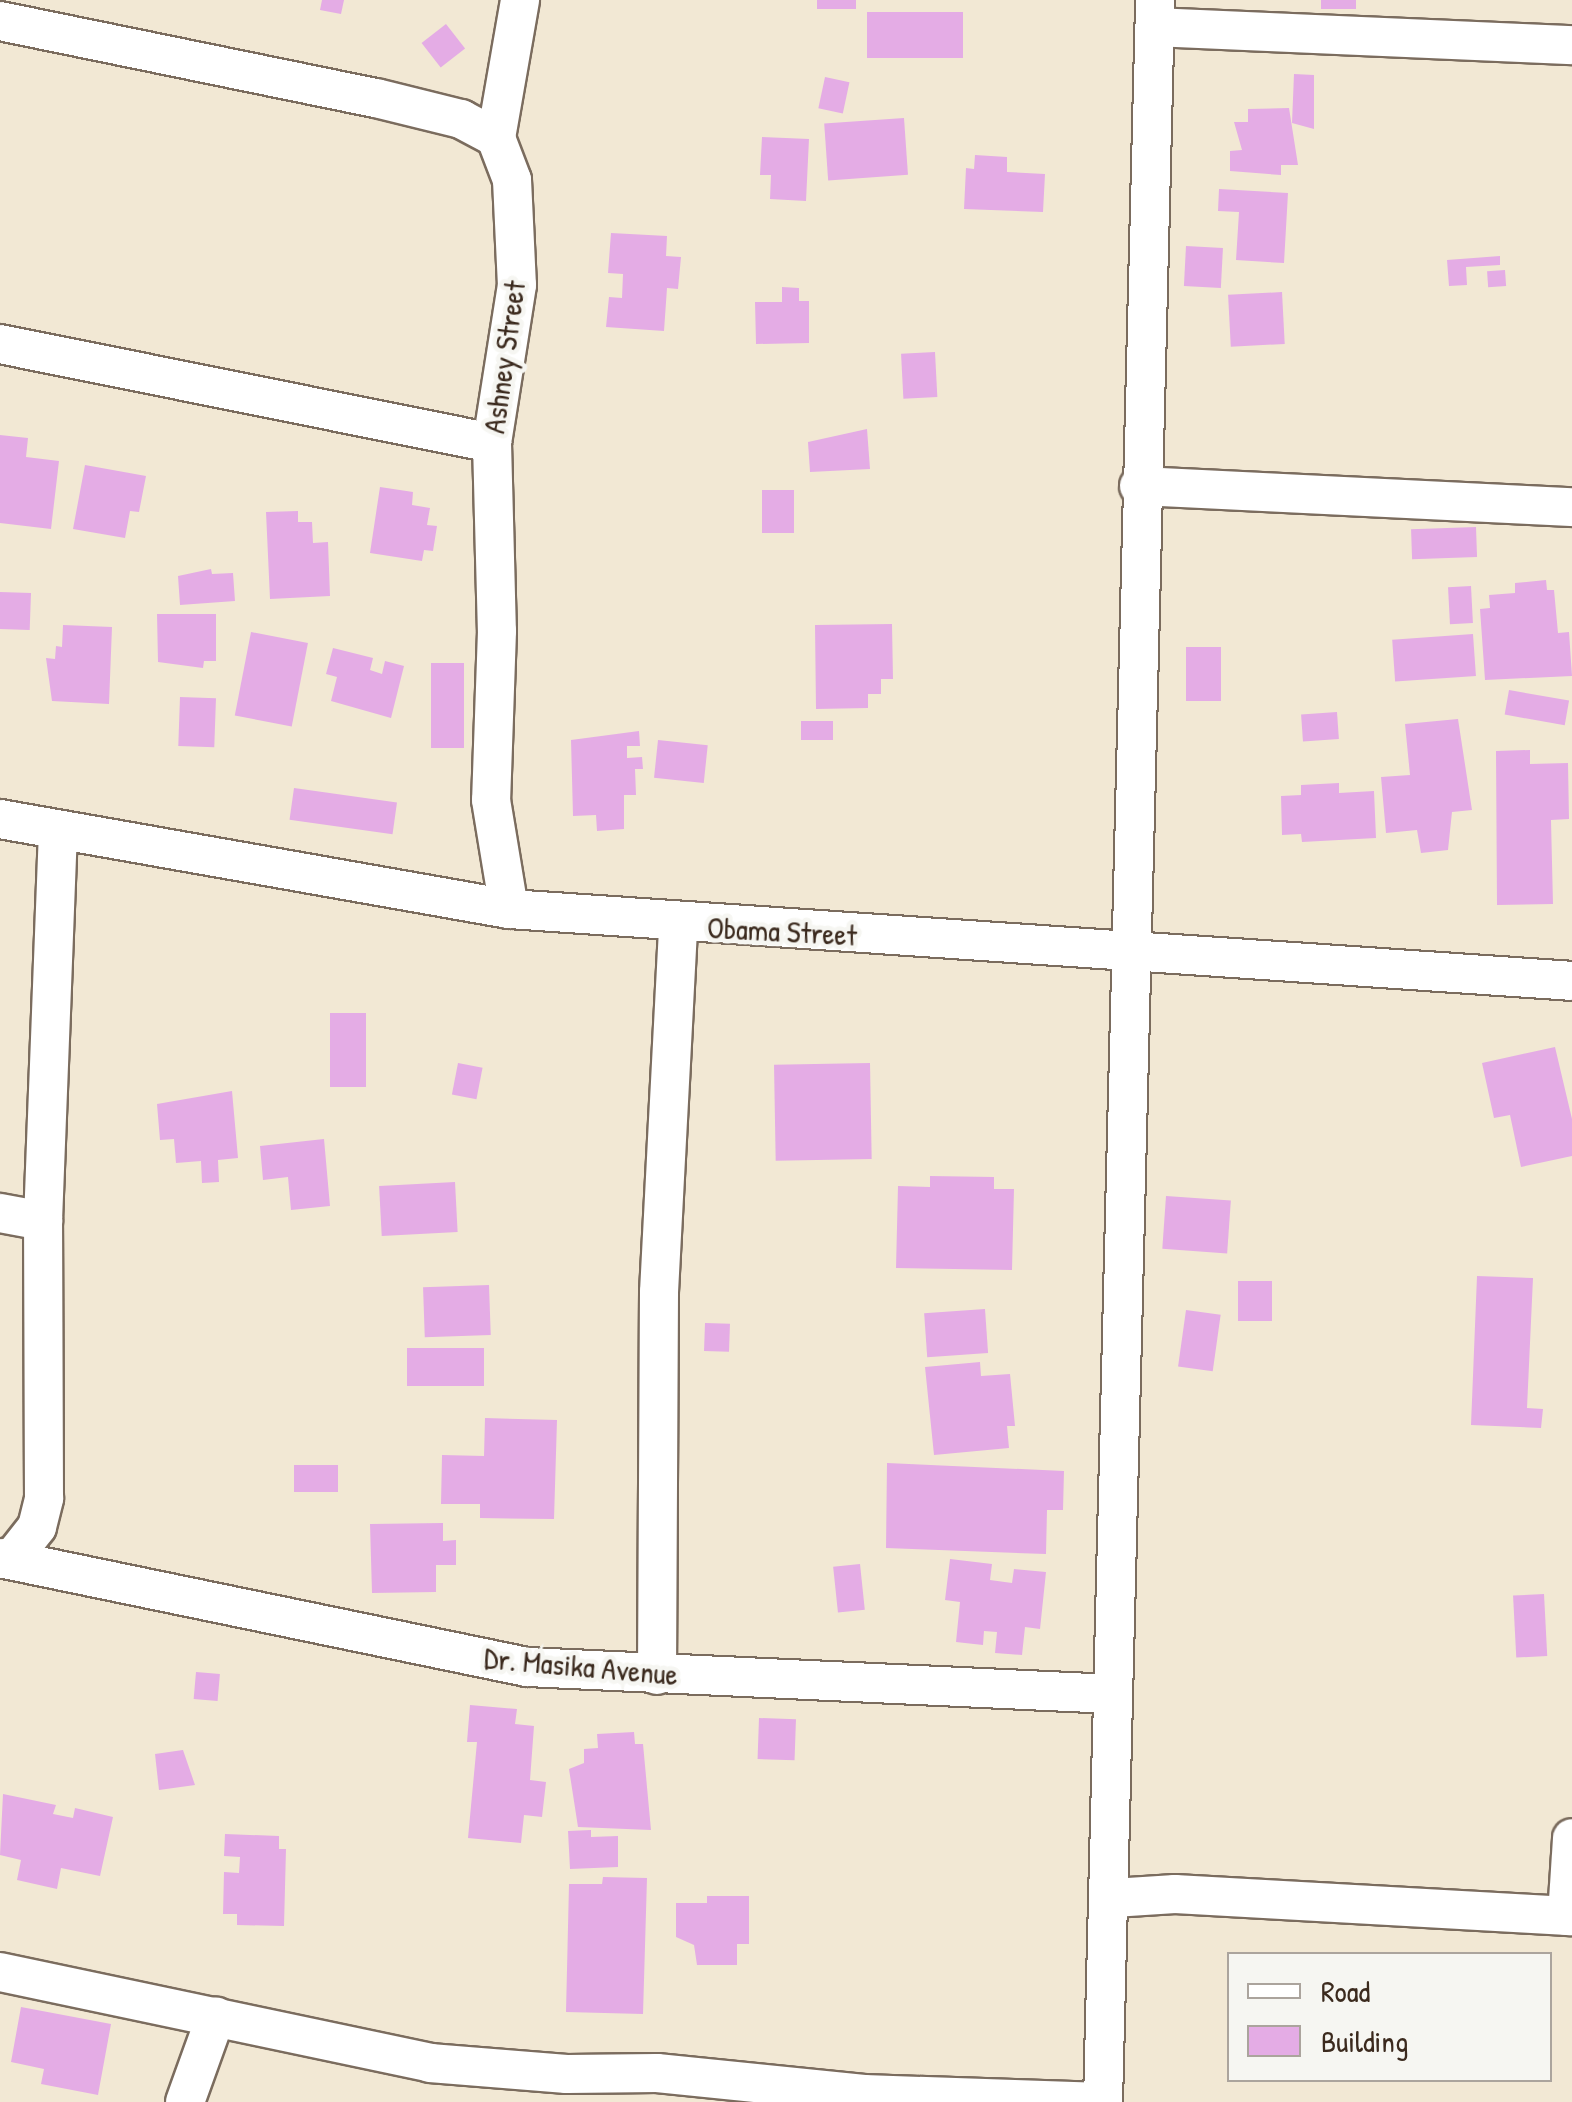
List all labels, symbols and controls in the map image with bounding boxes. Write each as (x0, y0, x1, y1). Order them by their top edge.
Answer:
street label: Ashney Street (475, 278, 533, 436)
street label: Obama Street (706, 909, 858, 953)
street label: Dr. Masika Avenue (483, 1640, 679, 1692)
legend (1227, 1952, 1552, 2082)
text: Road (1321, 1971, 1370, 2011)
text: Building (1321, 2021, 1408, 2061)

